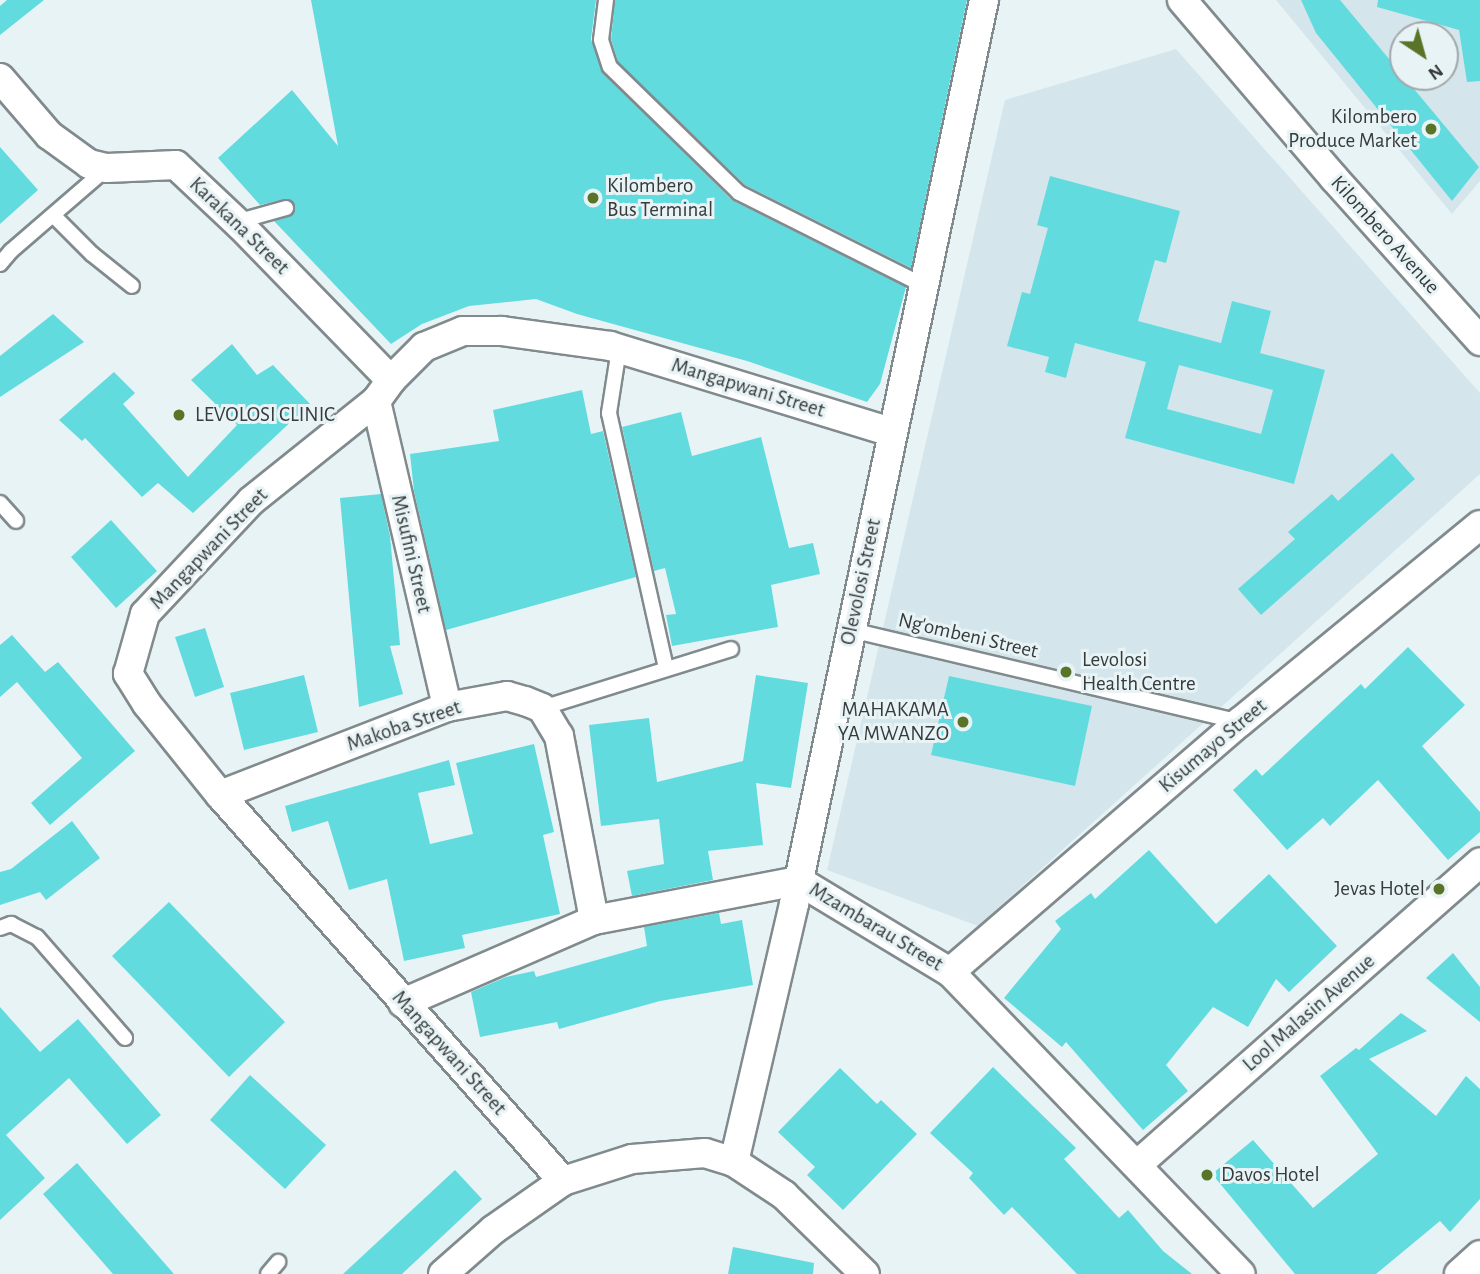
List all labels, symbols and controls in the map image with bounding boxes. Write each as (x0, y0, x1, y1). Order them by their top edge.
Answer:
north arrow (1389, 21, 1459, 91)
text: N (1425, 60, 1446, 83)
place label: Kilombero Produce Market (1288, 104, 1417, 154)
marker: Kilombero Produce Market (1423, 121, 1439, 137)
street label: Kilombero Avenue (1325, 171, 1445, 299)
street label: Karakana Street (184, 172, 294, 280)
place label: Kilombero Bus Terminal (607, 173, 713, 223)
marker: Kilombero Bus Terminal (585, 190, 601, 206)
street label: Mangapwani Street (668, 353, 828, 423)
place label: LEVOLOSI CLINIC (195, 402, 335, 428)
marker: LEVOLOSI CLINIC (169, 405, 189, 425)
street label: Mangapwani Street (145, 483, 273, 615)
street label: Misufini Street (385, 493, 437, 615)
street label: Olevolosi Street (835, 517, 887, 647)
street label: Ng'ombeni Street (896, 608, 1040, 664)
place label: Levolosi Health Centre (1082, 647, 1196, 697)
marker: Levolosi Health Centre (1056, 662, 1076, 682)
street label: Kisumayo Street (1154, 694, 1272, 798)
street label: Makoba Street (344, 695, 464, 757)
place label: MAHAKAMA YA MWANZO (838, 697, 949, 747)
marker: MAHAKAMA YA MWANZO (955, 714, 971, 730)
place label: Jevas Hotel (1334, 876, 1425, 902)
street label: Mzambarau Street (805, 877, 947, 977)
marker: Jevas Hotel (1431, 881, 1447, 897)
street label: Lool Malasin Avenue (1238, 949, 1380, 1077)
street label: Mangapwani Street (386, 986, 512, 1120)
place label: Davos Hotel (1221, 1162, 1320, 1188)
marker: Davos Hotel (1199, 1167, 1215, 1183)

